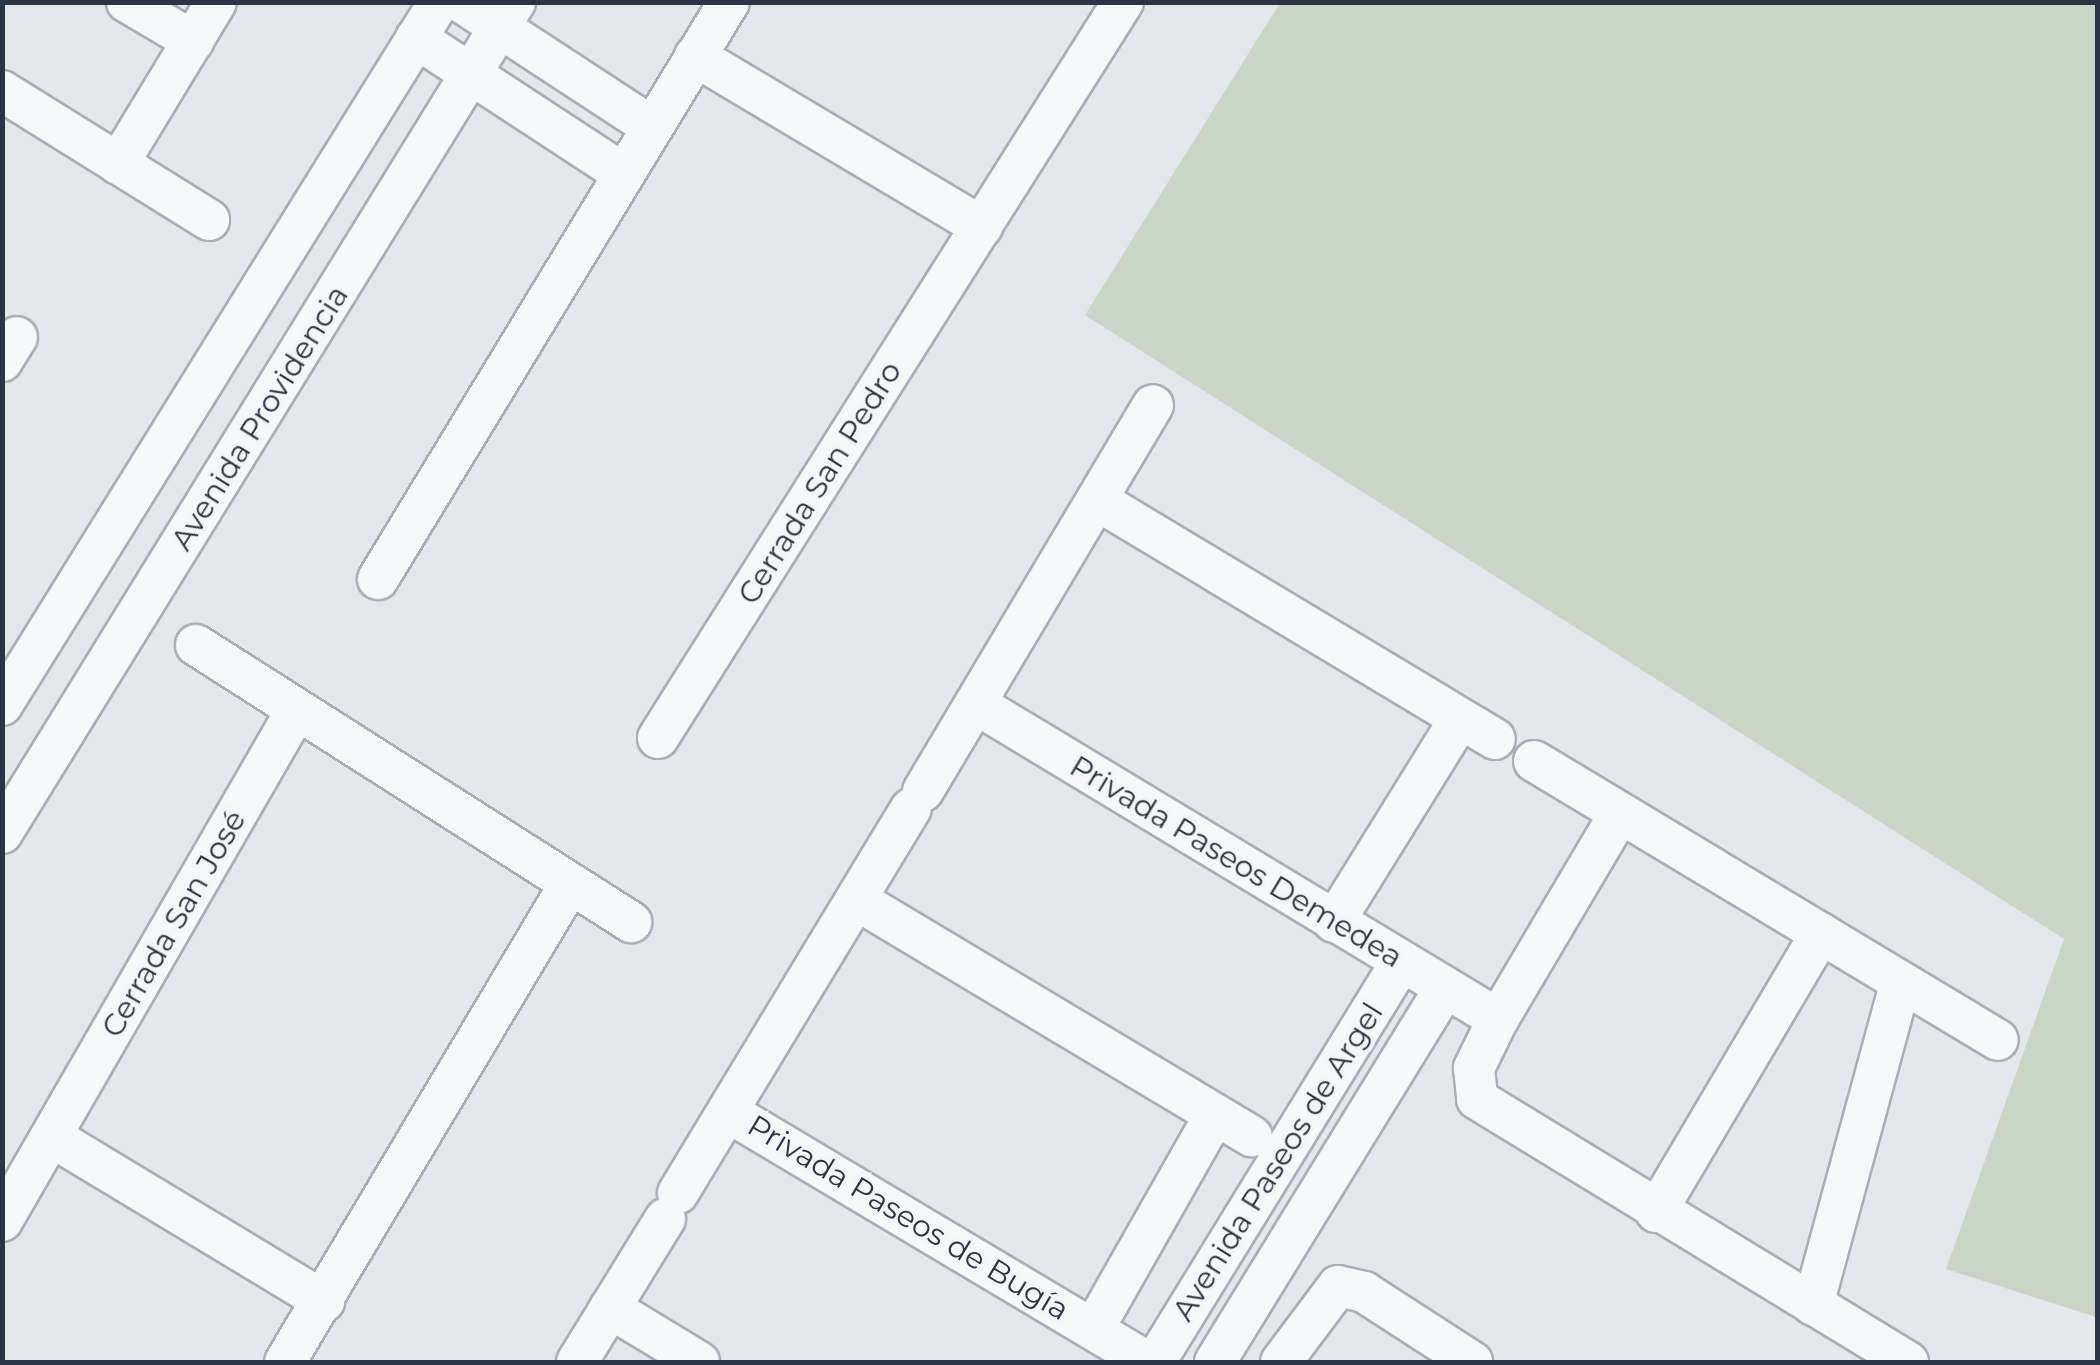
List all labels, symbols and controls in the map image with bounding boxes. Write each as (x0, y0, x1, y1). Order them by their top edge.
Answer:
street label: Avenida Providencia (164, 279, 356, 557)
street label: Cerrada San Pedro (731, 355, 909, 611)
street label: Privada Paseos Demedea (1063, 748, 1409, 976)
street label: Cerrada San José (94, 804, 254, 1044)
street label: Avenida Paseos de Argel (1165, 996, 1391, 1328)
street label: Privada Paseos de Bugía (741, 1108, 1075, 1328)

